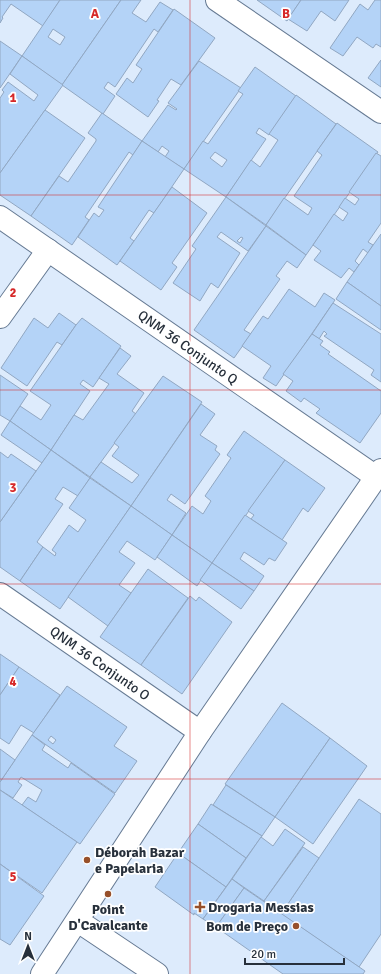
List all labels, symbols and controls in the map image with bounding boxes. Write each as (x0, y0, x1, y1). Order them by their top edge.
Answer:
text: A (91, 6, 100, 22)
text: B (282, 6, 290, 22)
text: 1 (9, 90, 17, 106)
text: 2 (9, 285, 17, 301)
street label: QNM 36 Conjunto Q (135, 307, 241, 388)
text: 3 (9, 480, 17, 496)
street label: QNM 36 Conjunto O (46, 623, 153, 704)
text: 4 (9, 674, 17, 690)
place label: Déborah Bazar e Papelaria (95, 844, 185, 877)
marker: Déborah Bazar e Papelaria (82, 855, 92, 865)
text: 5 (9, 869, 17, 885)
marker: Point D'Cavalcante (103, 889, 113, 899)
place label: Drogaria Messias (208, 899, 314, 916)
place label: Point D'Cavalcante (68, 901, 148, 934)
marker: Drogaria Messias (195, 902, 205, 912)
place label: Bom de Preço (206, 918, 288, 935)
marker: Bom de Preço (291, 921, 301, 931)
north arrow (8, 926, 48, 966)
text: N (24, 930, 32, 943)
scale bar (245, 940, 344, 966)
text: 20 m (251, 947, 276, 962)

